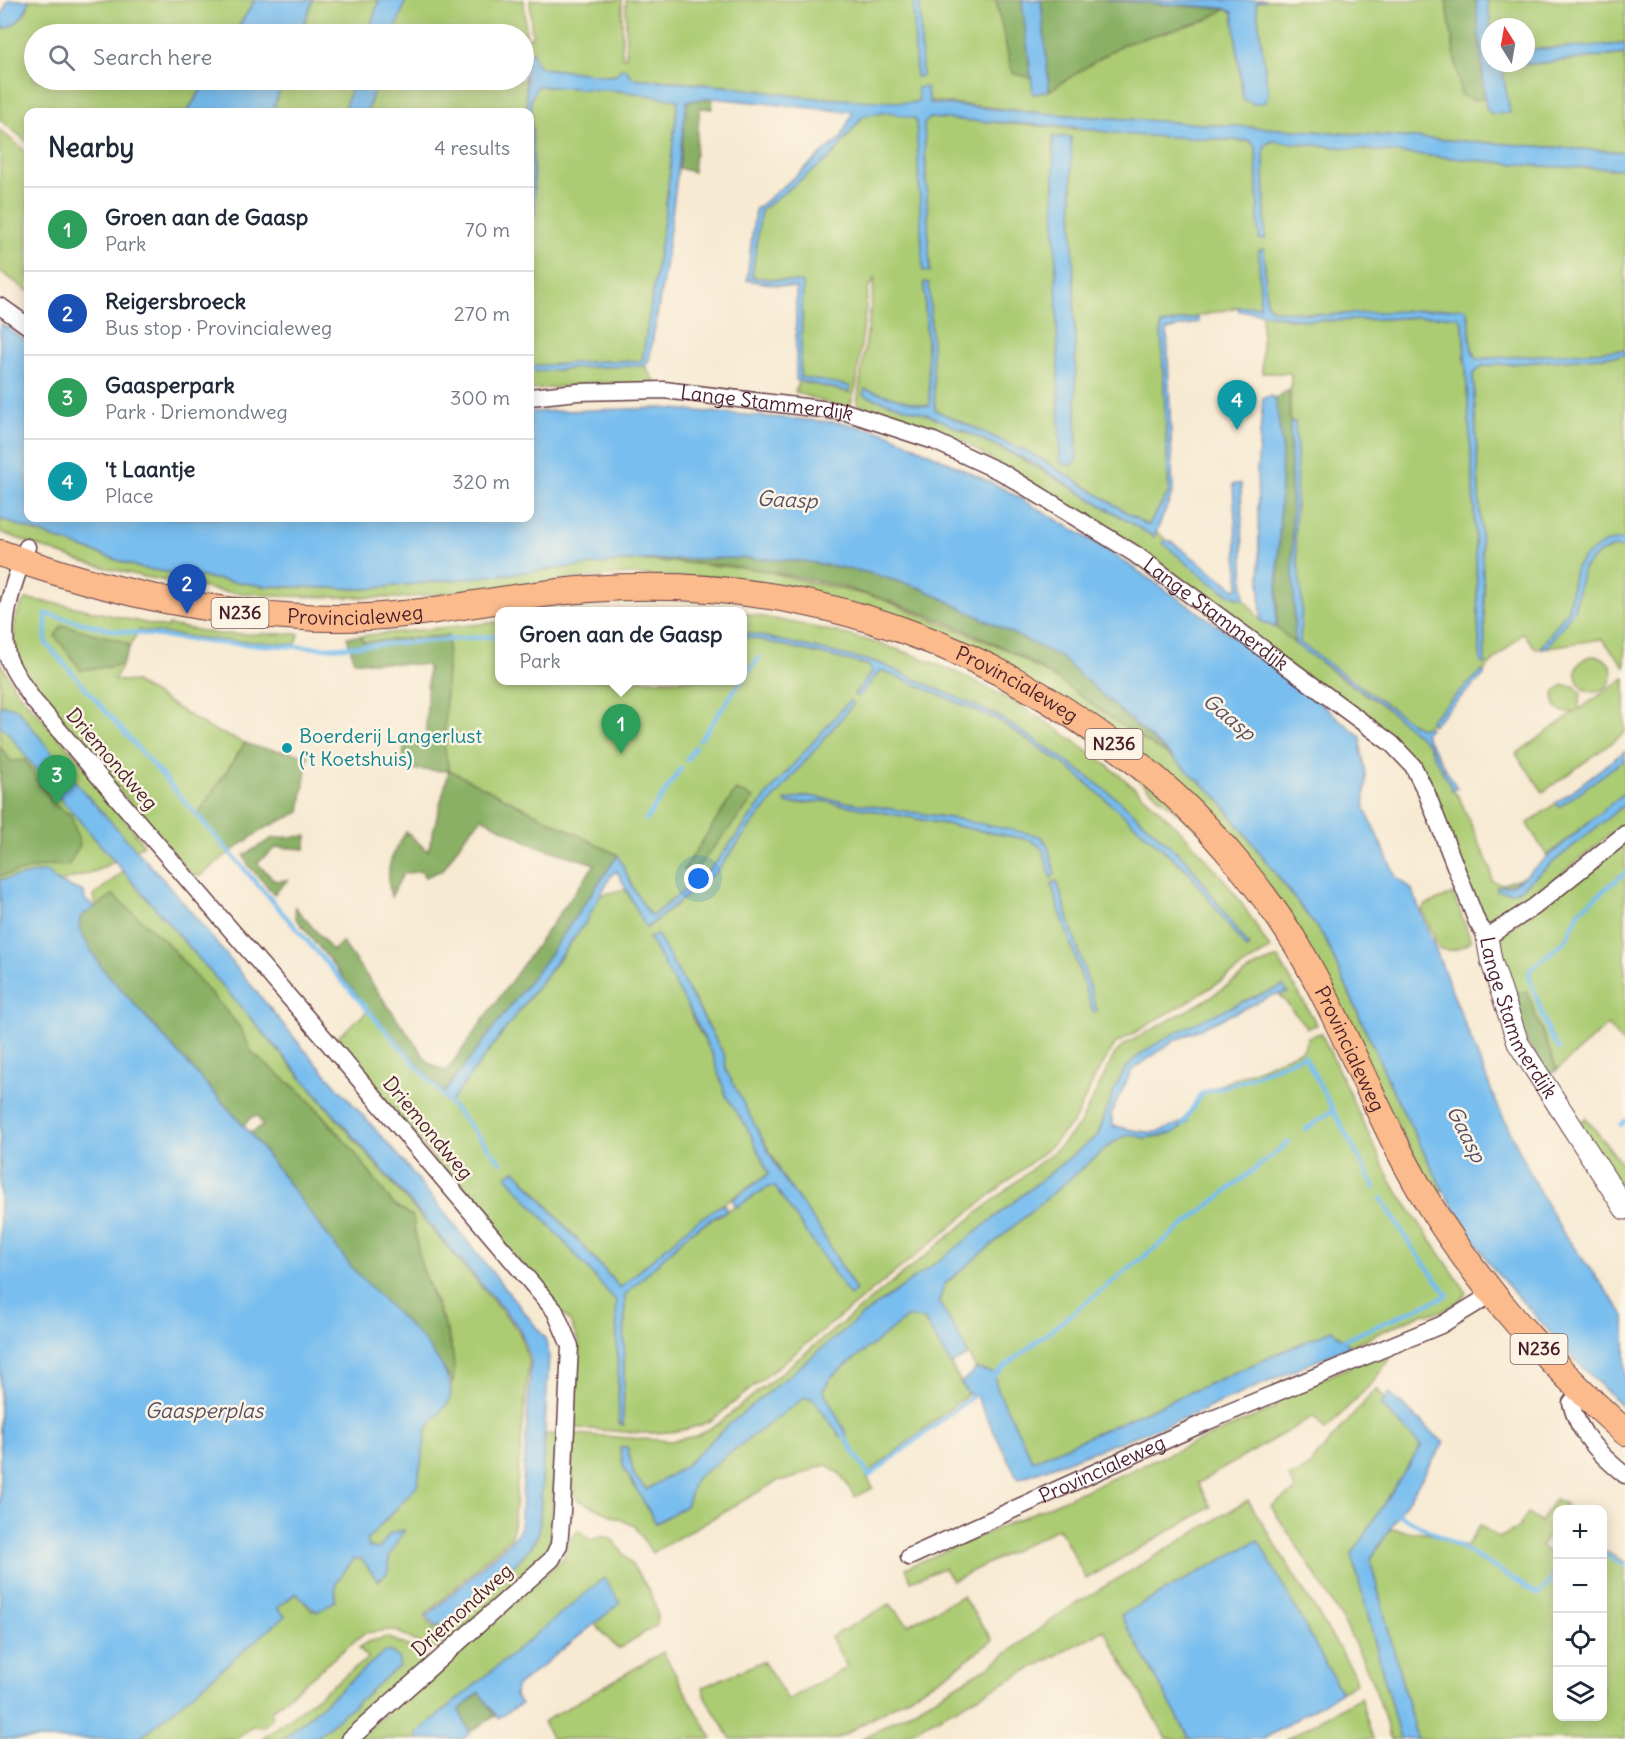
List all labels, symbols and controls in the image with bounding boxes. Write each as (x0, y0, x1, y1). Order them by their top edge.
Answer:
north arrow (1481, 18, 1535, 72)
search box (24, 24, 534, 90)
icon: search (45, 41, 78, 74)
text: Search here (93, 43, 212, 71)
text: Nearby (48, 131, 134, 164)
text: 4 results (434, 135, 510, 160)
text: Groen aan de Gaasp (105, 203, 308, 231)
text: 1 (64, 217, 71, 242)
text: 70 m (465, 217, 510, 242)
text: Park (105, 231, 146, 256)
text: Reigersbroeck (105, 287, 246, 315)
text: 2 (62, 301, 73, 326)
text: 270 m (454, 301, 510, 326)
text: Bus stop · Provincialeweg (105, 315, 332, 340)
text: Gaasperpark (105, 371, 235, 399)
street label: Lange Stammerdijk (679, 379, 857, 426)
pin: 4 (1218, 380, 1256, 430)
text: 3 (62, 385, 73, 410)
text: 300 m (450, 385, 510, 410)
text: Park · Driemondweg (105, 399, 288, 424)
text: 't Laantje (105, 455, 195, 483)
text: 4 (62, 469, 73, 494)
text: 320 m (452, 469, 510, 494)
text: Place (105, 483, 153, 508)
water label: Gaasp (756, 484, 819, 515)
street label: Lange Stammerdijk (1139, 552, 1294, 675)
pin: 2 (168, 564, 207, 614)
road number: N236 (212, 598, 268, 628)
street label: Provincialeweg (286, 599, 424, 630)
popup (495, 607, 747, 685)
text: Groen aan de Gaasp (519, 620, 723, 648)
street label: Provincialeweg (952, 640, 1083, 728)
text: Park (519, 648, 561, 673)
water label: Gaasp (1197, 687, 1262, 747)
street label: Driemondweg (61, 702, 164, 815)
pin: 1 (602, 704, 640, 754)
place label: Boerderij Langerlust ('t Koetshuis) (299, 723, 482, 771)
road number: N236 (1086, 729, 1142, 759)
marker: Boerderij Langerlust ('t Koetshuis) (280, 741, 294, 755)
pin: 3 (38, 756, 76, 805)
your location (684, 864, 713, 893)
street label: Lange Stammerdijk (1475, 935, 1563, 1103)
street label: Provincialeweg (1310, 982, 1391, 1116)
street label: Driemondweg (378, 1071, 479, 1185)
water label: Gaasp (1441, 1101, 1493, 1168)
road number: N236 (1510, 1334, 1568, 1364)
water label: Gaasperplas (145, 1397, 265, 1424)
street label: Provincialeweg (1035, 1429, 1169, 1508)
map controls (1553, 1505, 1607, 1721)
button: + (1553, 1505, 1607, 1559)
street label: Driemondweg (406, 1558, 517, 1662)
button: − (1553, 1559, 1607, 1613)
button: locate (1553, 1613, 1607, 1667)
button: layers (1553, 1667, 1607, 1721)

